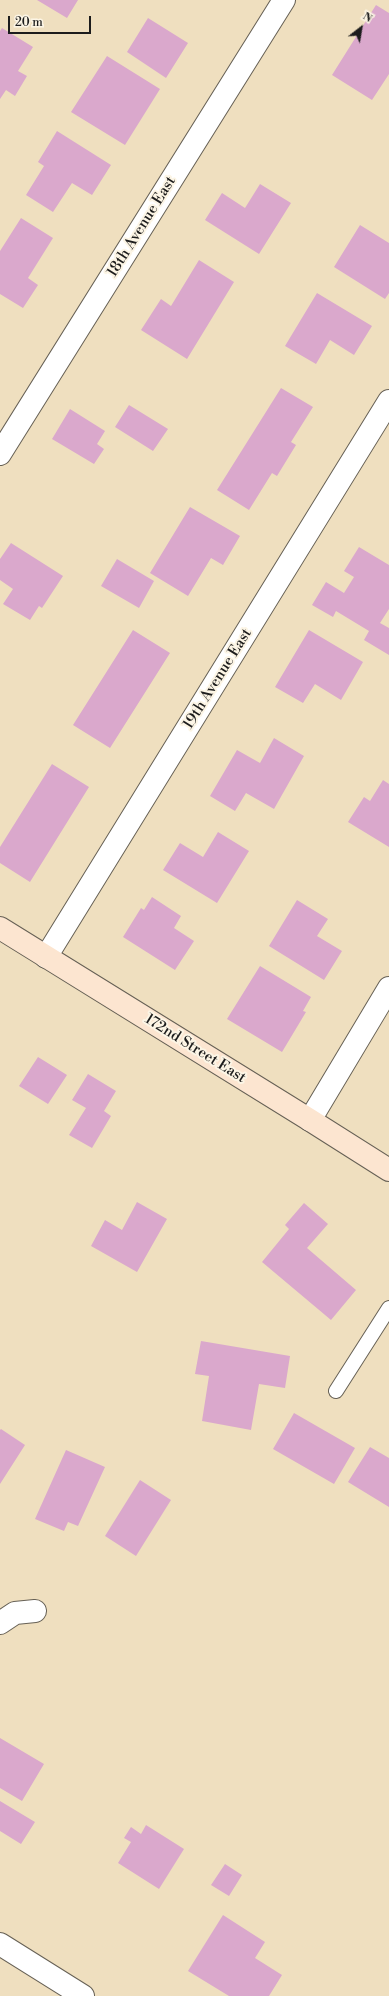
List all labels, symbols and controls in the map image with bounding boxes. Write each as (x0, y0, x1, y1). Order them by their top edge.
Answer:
scale bar (10, 8, 93, 34)
north arrow (341, 8, 381, 48)
text: N (360, 9, 375, 26)
text: 20 m (15, 15, 43, 30)
street label: 18th Avenue East (104, 173, 180, 281)
street label: 19th Avenue East (180, 625, 256, 733)
street label: 172nd Street East (141, 1011, 249, 1087)

